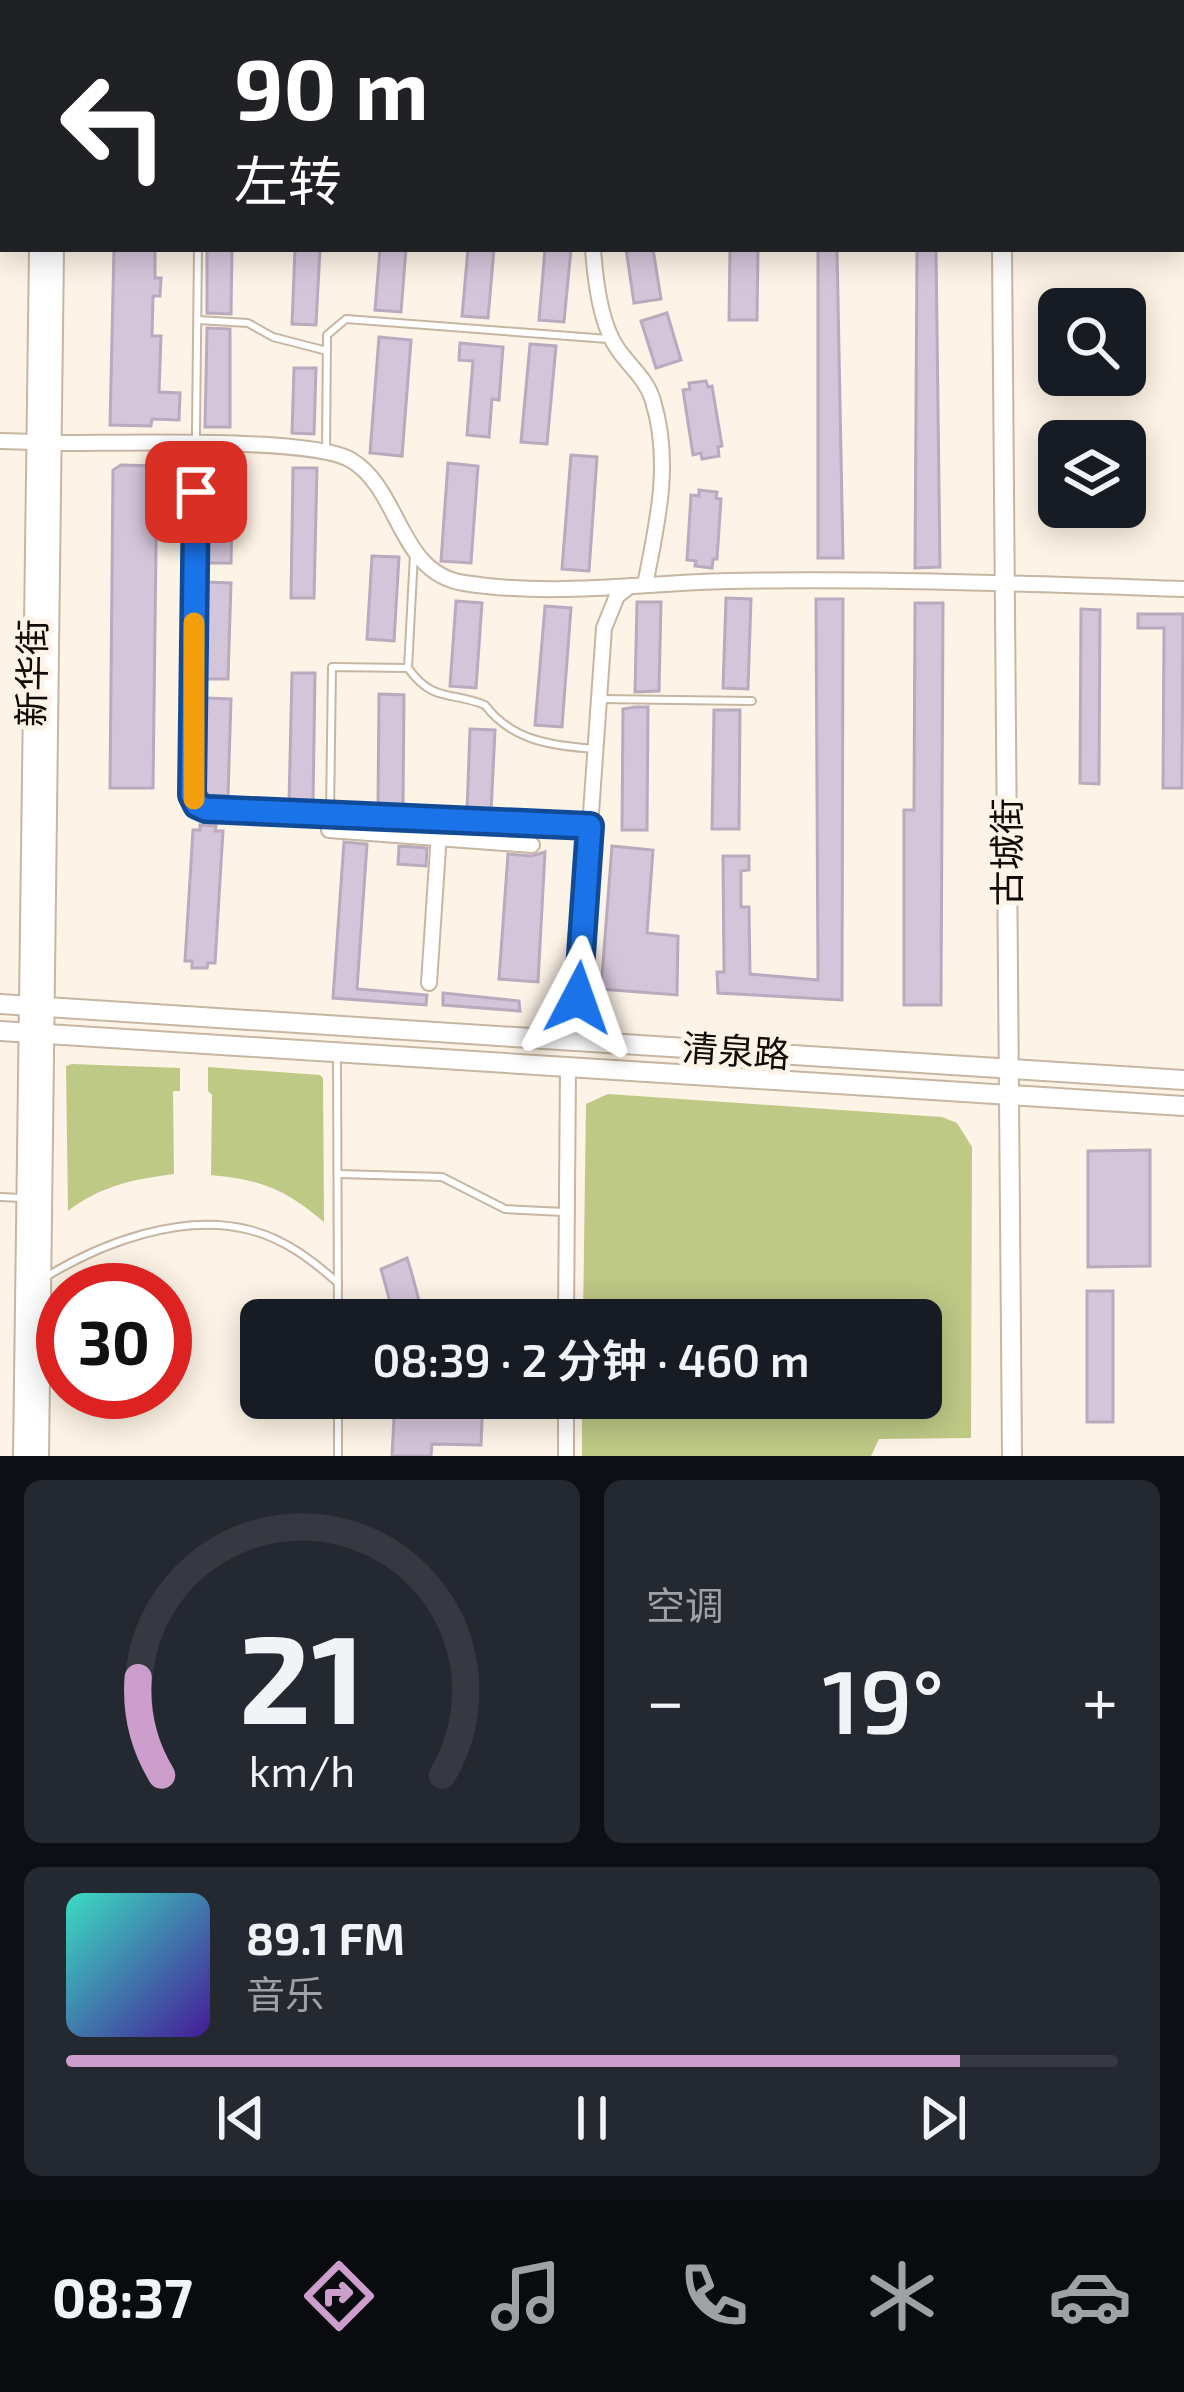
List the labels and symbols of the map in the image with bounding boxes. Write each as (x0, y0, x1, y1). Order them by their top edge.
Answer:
pin (145, 441, 247, 543)
street label: 新华街 (8, 619, 53, 727)
street label: 古城街 (984, 798, 1027, 906)
position arrow (515, 935, 641, 1061)
street label: 清泉路 (681, 1024, 791, 1075)
speed limit sign: 30 (36, 1263, 192, 1419)

